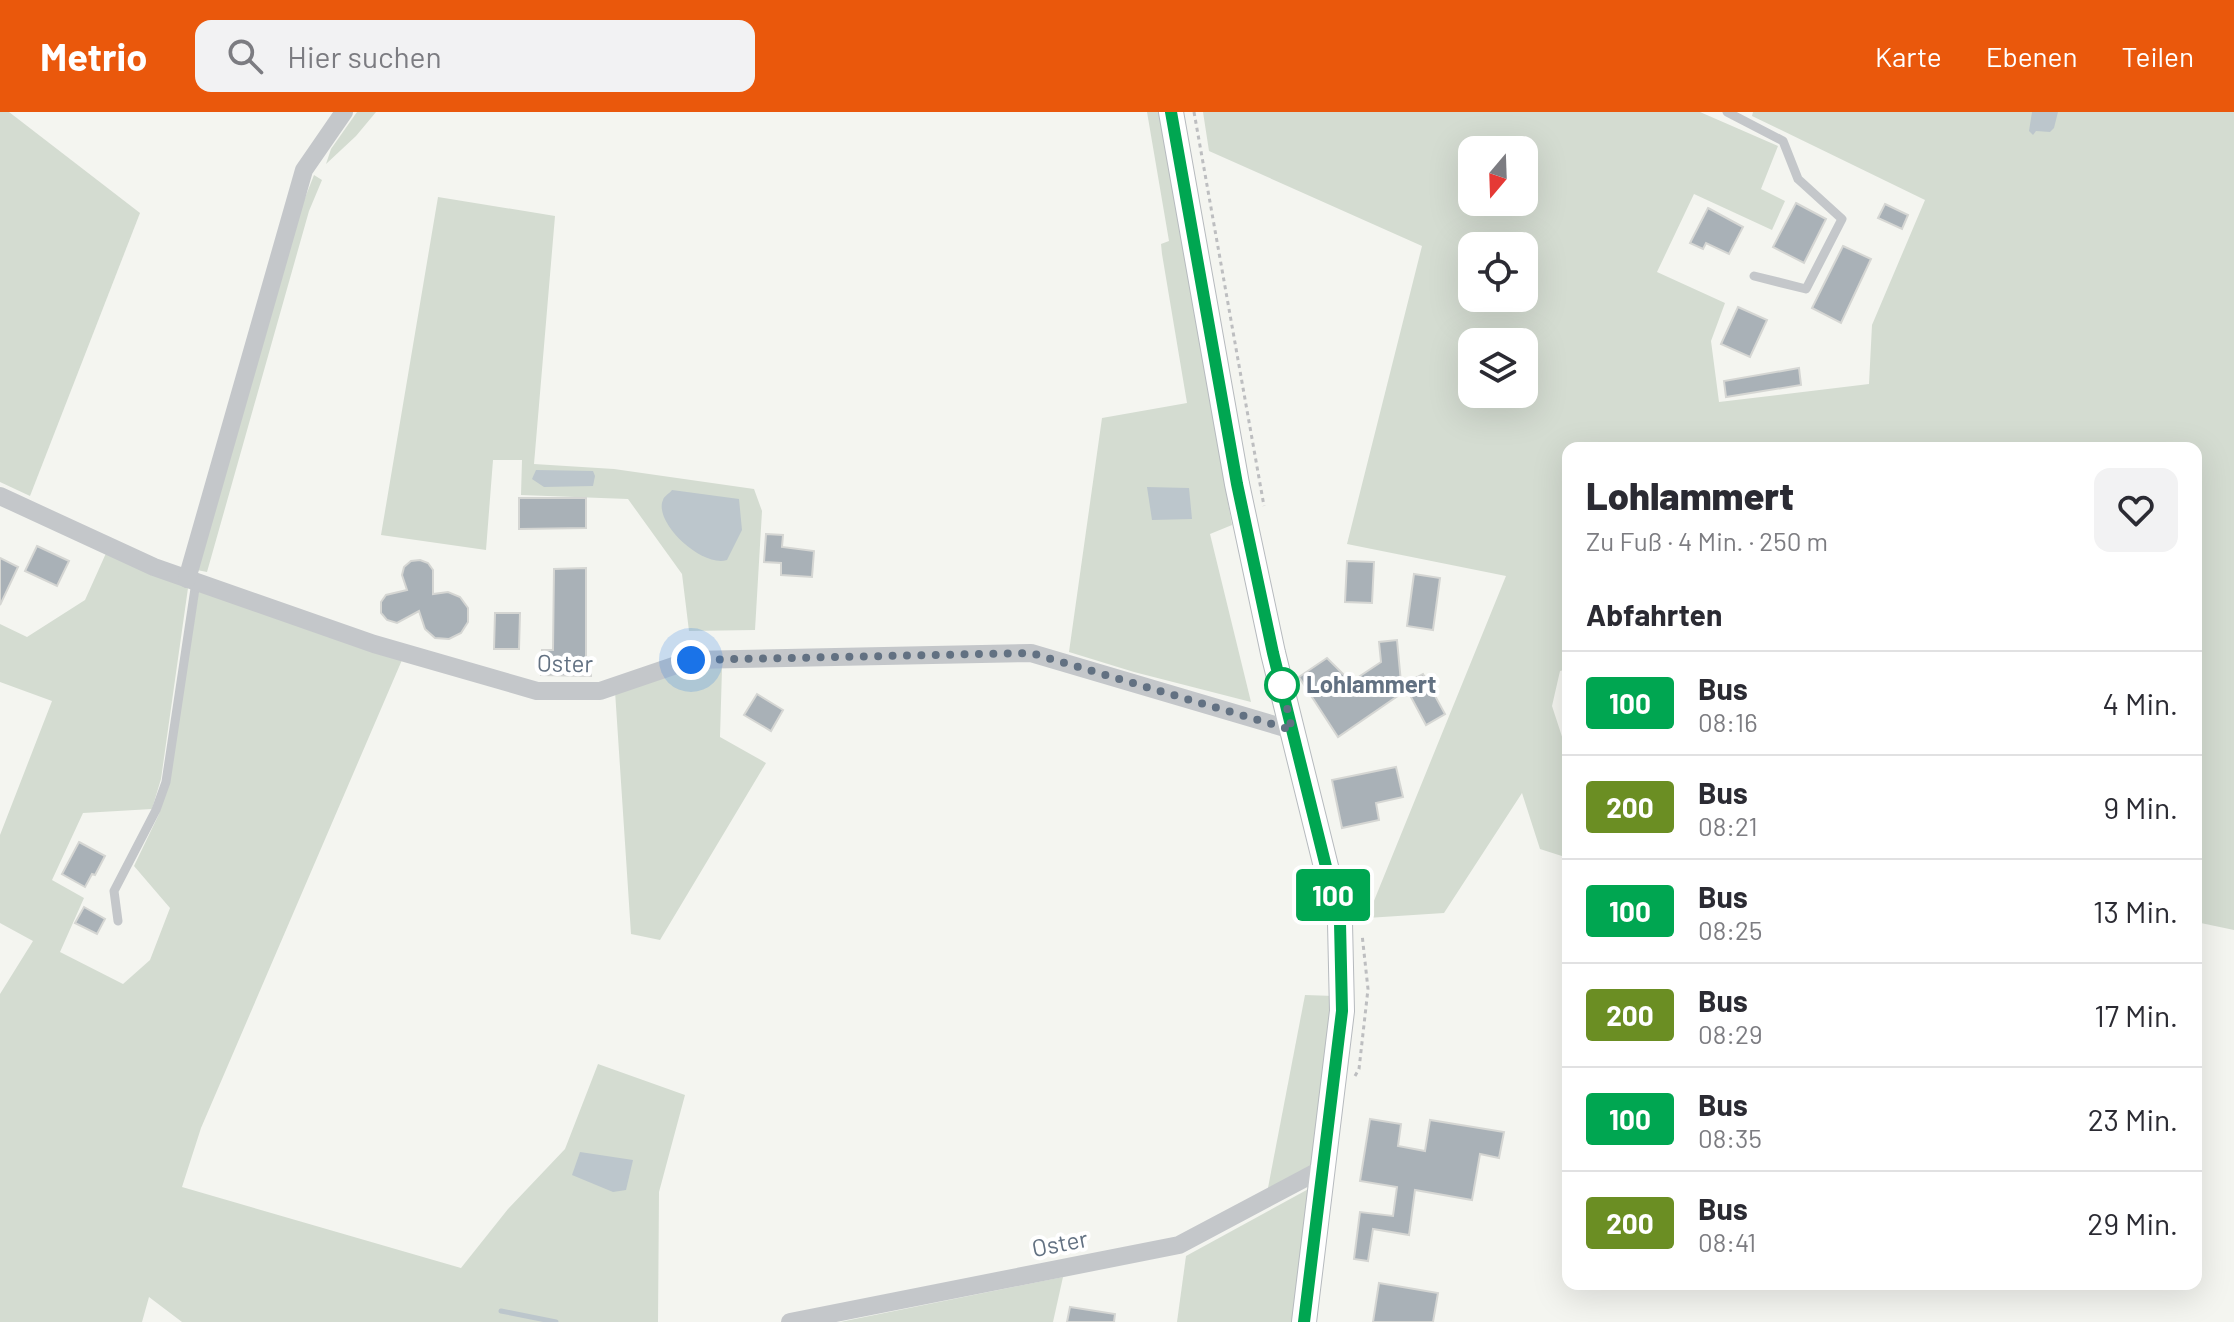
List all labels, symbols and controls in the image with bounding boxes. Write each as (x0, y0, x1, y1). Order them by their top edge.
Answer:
search box (195, 20, 755, 92)
text: Metrio (40, 33, 147, 79)
icon: search (223, 34, 267, 78)
text: Hier suchen (287, 38, 442, 74)
text: Karte (1875, 39, 1942, 73)
text: Ebenen (1986, 39, 2078, 73)
text: Teilen (2122, 39, 2194, 73)
north arrow (1458, 136, 1538, 216)
map controls (1458, 136, 1538, 408)
button: locate (1458, 232, 1538, 312)
button: layers (1458, 328, 1538, 408)
button: heart (2094, 468, 2178, 552)
text: Lohlammert (1586, 472, 1794, 518)
text: Zu Fuß · 4 Min. · 250 m (1586, 525, 1828, 556)
text: Abfahrten (1586, 596, 1722, 632)
your location (671, 640, 711, 680)
street label: Oster (537, 648, 594, 677)
marker: Lohlammert (1265, 668, 1299, 702)
place label: Lohlammert (1306, 669, 1436, 698)
text: Bus (1698, 670, 1748, 706)
text: 4 Min. (2102, 685, 2178, 721)
text: 100 (1609, 686, 1651, 720)
text: 08:16 (1698, 706, 1758, 737)
text: Bus (1698, 774, 1748, 810)
text: 9 Min. (2103, 789, 2178, 825)
text: 200 (1606, 790, 1654, 824)
text: 08:21 (1698, 810, 1758, 841)
line badge: 100 (1287, 869, 1379, 921)
text: 100 (1312, 878, 1354, 912)
text: Bus (1698, 878, 1748, 914)
text: 13 Min. (2093, 893, 2178, 929)
text: 100 (1609, 894, 1651, 928)
text: 08:25 (1698, 914, 1762, 945)
text: Bus (1698, 982, 1748, 1018)
text: 17 Min. (2094, 997, 2178, 1033)
text: 200 (1606, 998, 1654, 1032)
text: 08:29 (1698, 1018, 1763, 1049)
text: Bus (1698, 1086, 1748, 1122)
text: 23 Min. (2088, 1101, 2178, 1137)
text: 100 (1609, 1102, 1651, 1136)
text: 08:35 (1698, 1122, 1762, 1153)
text: Bus (1698, 1190, 1748, 1226)
text: 29 Min. (2087, 1205, 2178, 1241)
text: 200 (1606, 1206, 1654, 1240)
street label: Oster (1029, 1223, 1090, 1262)
text: 08:41 (1698, 1226, 1756, 1257)

